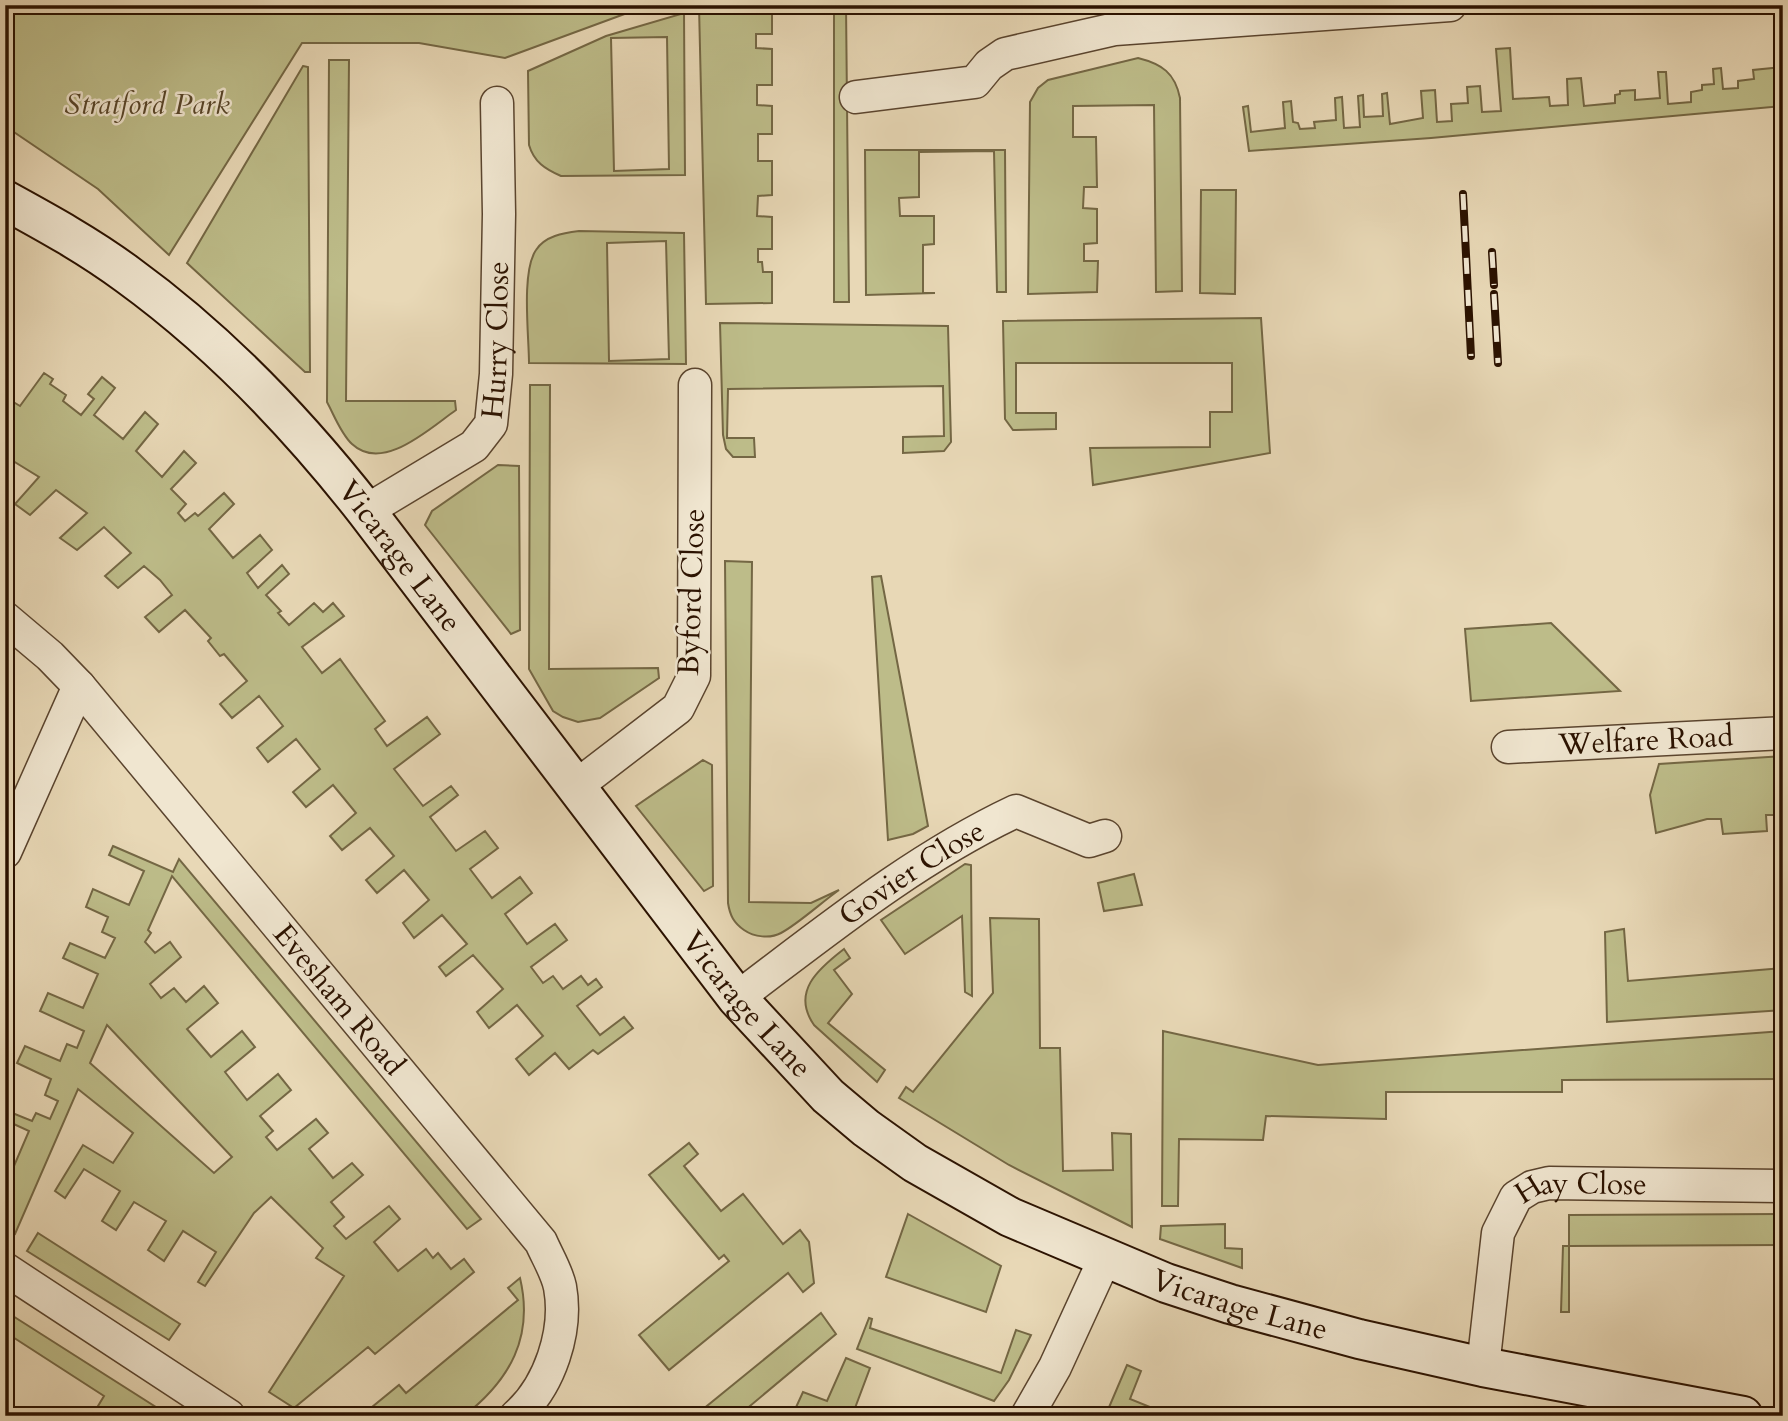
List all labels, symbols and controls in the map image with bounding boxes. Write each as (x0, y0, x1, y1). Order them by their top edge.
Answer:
park label: Stratford Park (64, 84, 230, 125)
street label: Hurry Close (472, 261, 519, 421)
street label: Vicarage Lane (328, 472, 471, 641)
street label: Byford Close (668, 508, 715, 676)
street label: Welfare Road (1556, 716, 1734, 765)
street label: Govier Close (830, 811, 992, 936)
street label: Evesham Road (264, 915, 414, 1084)
street label: Vicarage Lane (672, 923, 821, 1087)
street label: Hay Close (1507, 1163, 1647, 1214)
street label: Vicarage Lane (1145, 1259, 1332, 1351)

